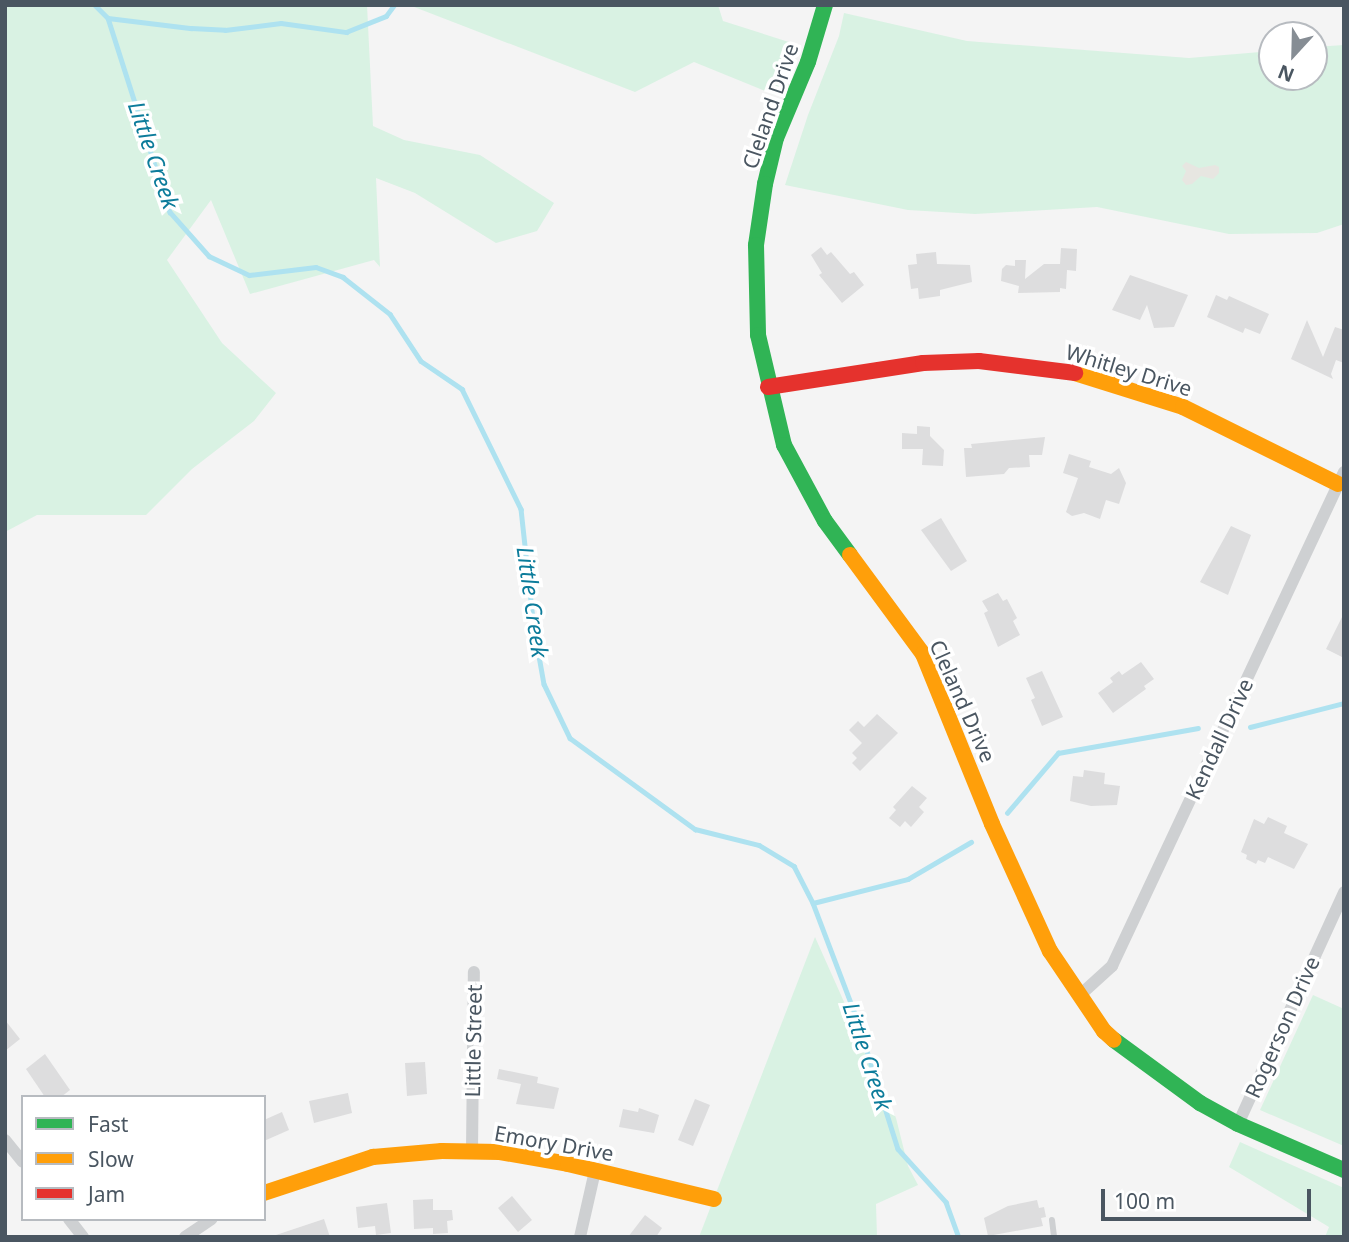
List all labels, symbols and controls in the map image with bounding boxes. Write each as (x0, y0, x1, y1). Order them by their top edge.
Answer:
north arrow (1258, 21, 1328, 91)
street label: Cleland Drive (737, 40, 803, 172)
text: N (1274, 59, 1298, 89)
water label: Little Creek (123, 97, 185, 213)
street label: Whitley Drive (1063, 339, 1195, 401)
water label: Little Creek (512, 545, 554, 659)
street label: Cleland Drive (925, 636, 1001, 766)
street label: Kendall Drive (1180, 674, 1258, 804)
street label: Rogerson Drive (1240, 952, 1324, 1102)
street label: Little Street (459, 984, 487, 1098)
water label: Little Creek (838, 998, 898, 1114)
legend (21, 1095, 266, 1221)
text: Fast (88, 1110, 128, 1138)
street label: Emory Drive (492, 1120, 616, 1166)
text: Slow (88, 1145, 134, 1173)
scale bar (1104, 1176, 1314, 1220)
text: Jam (88, 1180, 125, 1208)
text: 100 m (1114, 1187, 1175, 1215)

